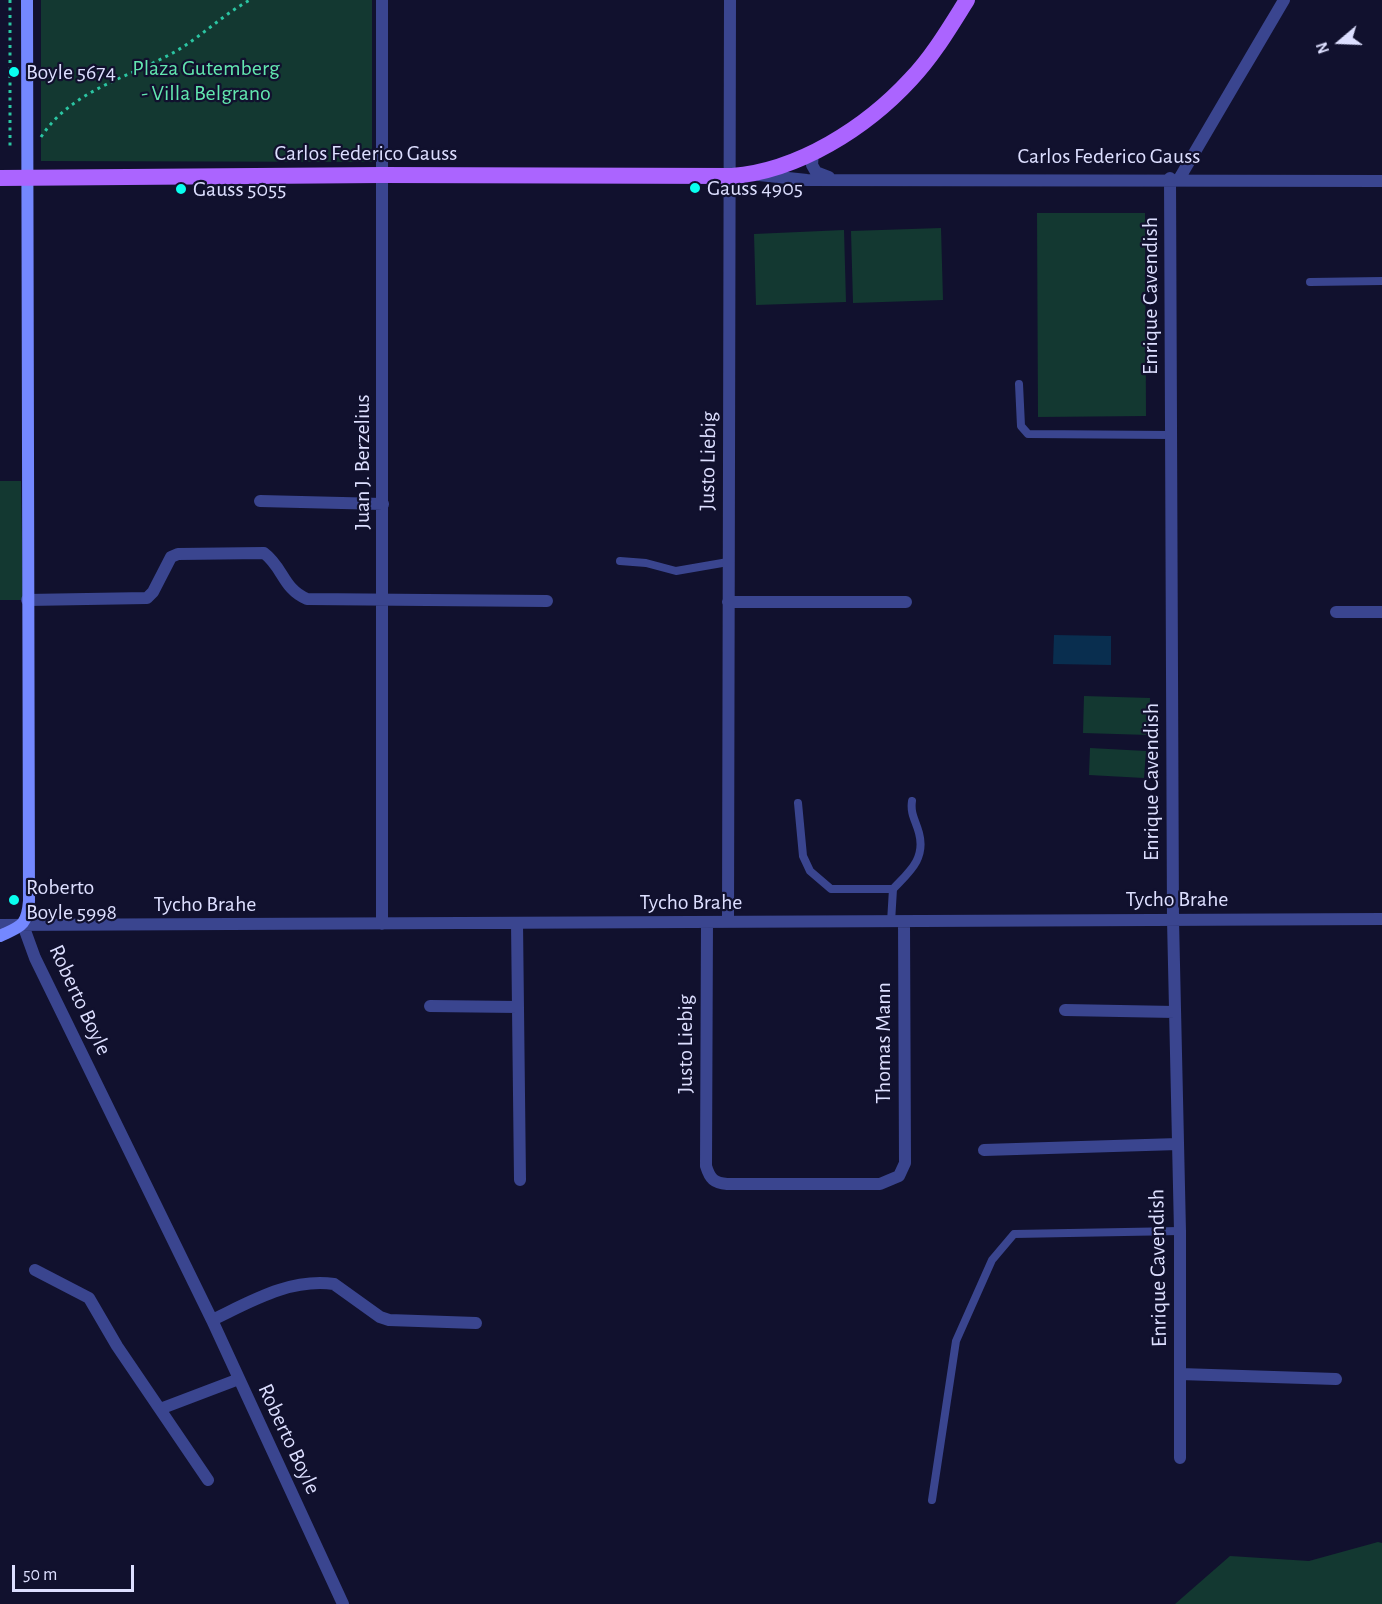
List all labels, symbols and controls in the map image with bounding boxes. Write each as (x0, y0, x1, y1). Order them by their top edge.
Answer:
north arrow (1310, 12, 1370, 72)
text: N (1314, 40, 1332, 56)
park label: Plaza Gutemberg - Villa Belgrano (132, 55, 280, 106)
place label: Boyle 5674 (26, 59, 116, 85)
marker: Boyle 5674 (7, 65, 21, 79)
street label: Carlos Federico Gauss (275, 140, 457, 166)
street label: Carlos Federico Gauss (1018, 143, 1200, 169)
place label: Gauss 4905 (707, 175, 803, 201)
place label: Gauss 5055 (193, 176, 286, 202)
marker: Gauss 4905 (688, 181, 702, 195)
marker: Gauss 5055 (174, 182, 188, 196)
street label: Enrique Cavendish (1137, 217, 1163, 375)
street label: Juan J. Berzelius (349, 394, 375, 530)
street label: Justo Liebig (694, 411, 722, 511)
street label: Enrique Cavendish (1138, 703, 1164, 861)
place label: Roberto Boyle 5998 (26, 874, 117, 926)
street label: Tycho Brahe (1126, 886, 1228, 912)
street label: Tycho Brahe (640, 889, 742, 915)
street label: Tycho Brahe (154, 891, 256, 917)
marker: Roberto Boyle 5998 (7, 893, 21, 907)
street label: Roberto Boyle (43, 941, 117, 1059)
street label: Thomas Mann (870, 982, 896, 1104)
street label: Justo Liebig (672, 994, 698, 1094)
street label: Enrique Cavendish (1143, 1189, 1173, 1347)
street label: Roberto Boyle (252, 1380, 326, 1498)
scale bar (15, 1553, 136, 1591)
text: 50 m (23, 1566, 57, 1584)

